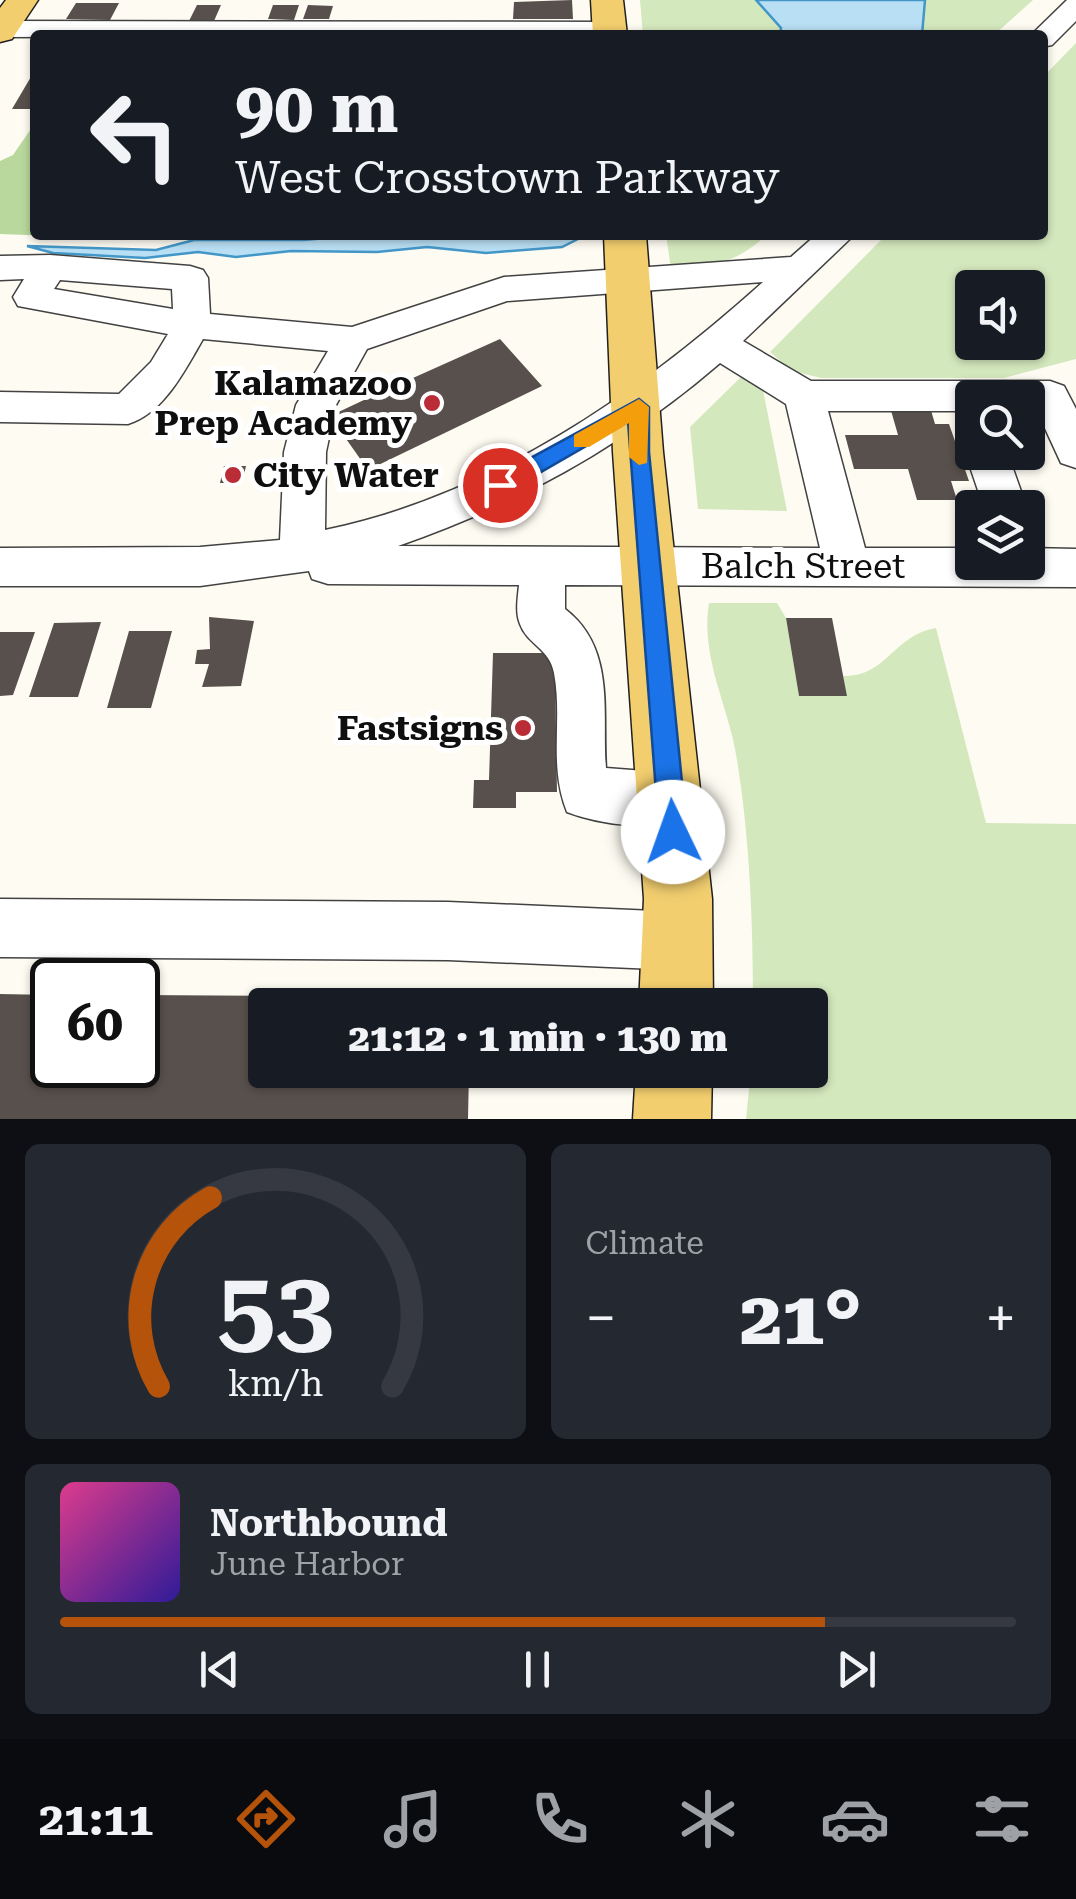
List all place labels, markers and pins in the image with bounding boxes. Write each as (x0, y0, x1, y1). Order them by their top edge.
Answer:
place label: Kalamazoo Prep Academy (155, 363, 412, 444)
marker: Kalamazoo Prep Academy (421, 392, 443, 414)
pin (458, 443, 543, 528)
place label: City Water (253, 455, 439, 496)
marker: City Water (222, 464, 244, 486)
place label: Fastsigns (337, 708, 503, 749)
marker: Fastsigns (512, 717, 534, 739)

